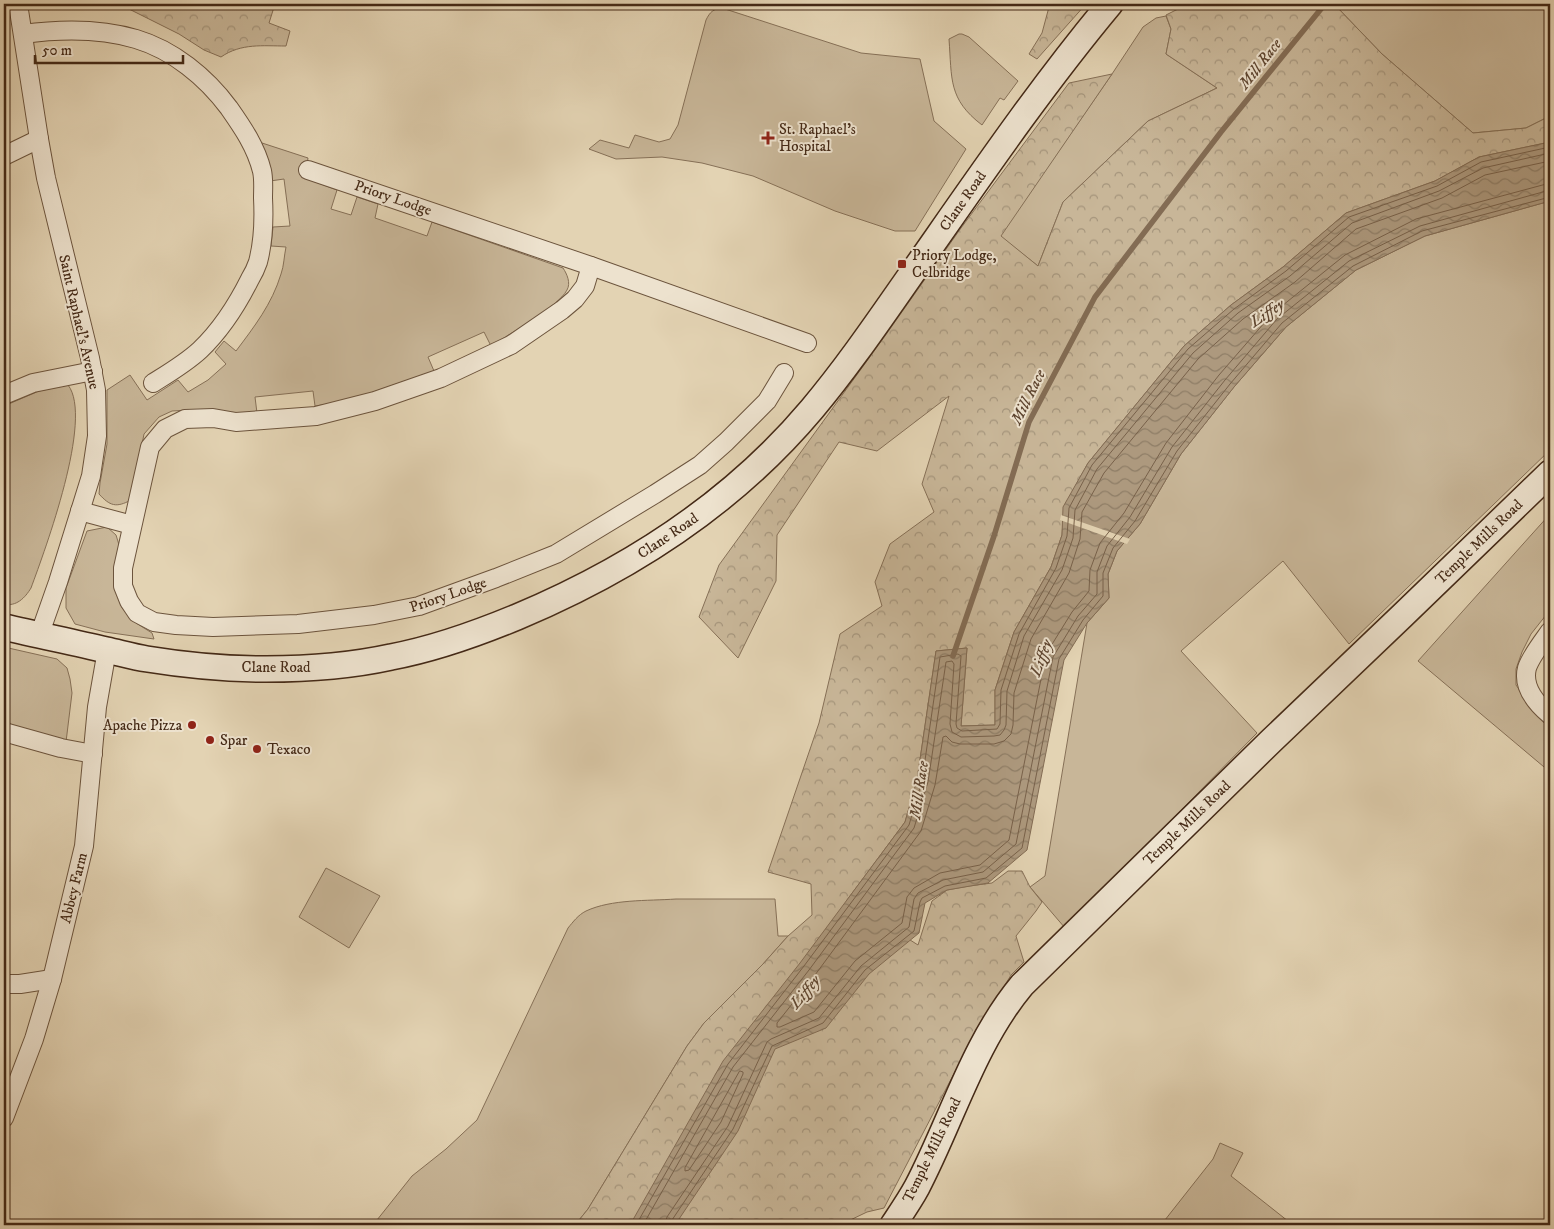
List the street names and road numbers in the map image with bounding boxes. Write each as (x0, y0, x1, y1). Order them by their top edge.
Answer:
street label: Clane Road (935, 167, 991, 235)
street label: Priory Lodge (352, 176, 434, 220)
street label: Saint Raphael's Avenue (54, 253, 104, 391)
street label: Temple Mills Road (1431, 495, 1527, 589)
street label: Clane Road (634, 509, 702, 563)
street label: Priory Lodge (407, 573, 489, 617)
street label: Clane Road (241, 658, 311, 677)
street label: Temple Mills Road (1139, 776, 1235, 870)
street label: Abbey Farm (56, 851, 92, 925)
street label: Temple Mills Road (898, 1094, 966, 1206)

